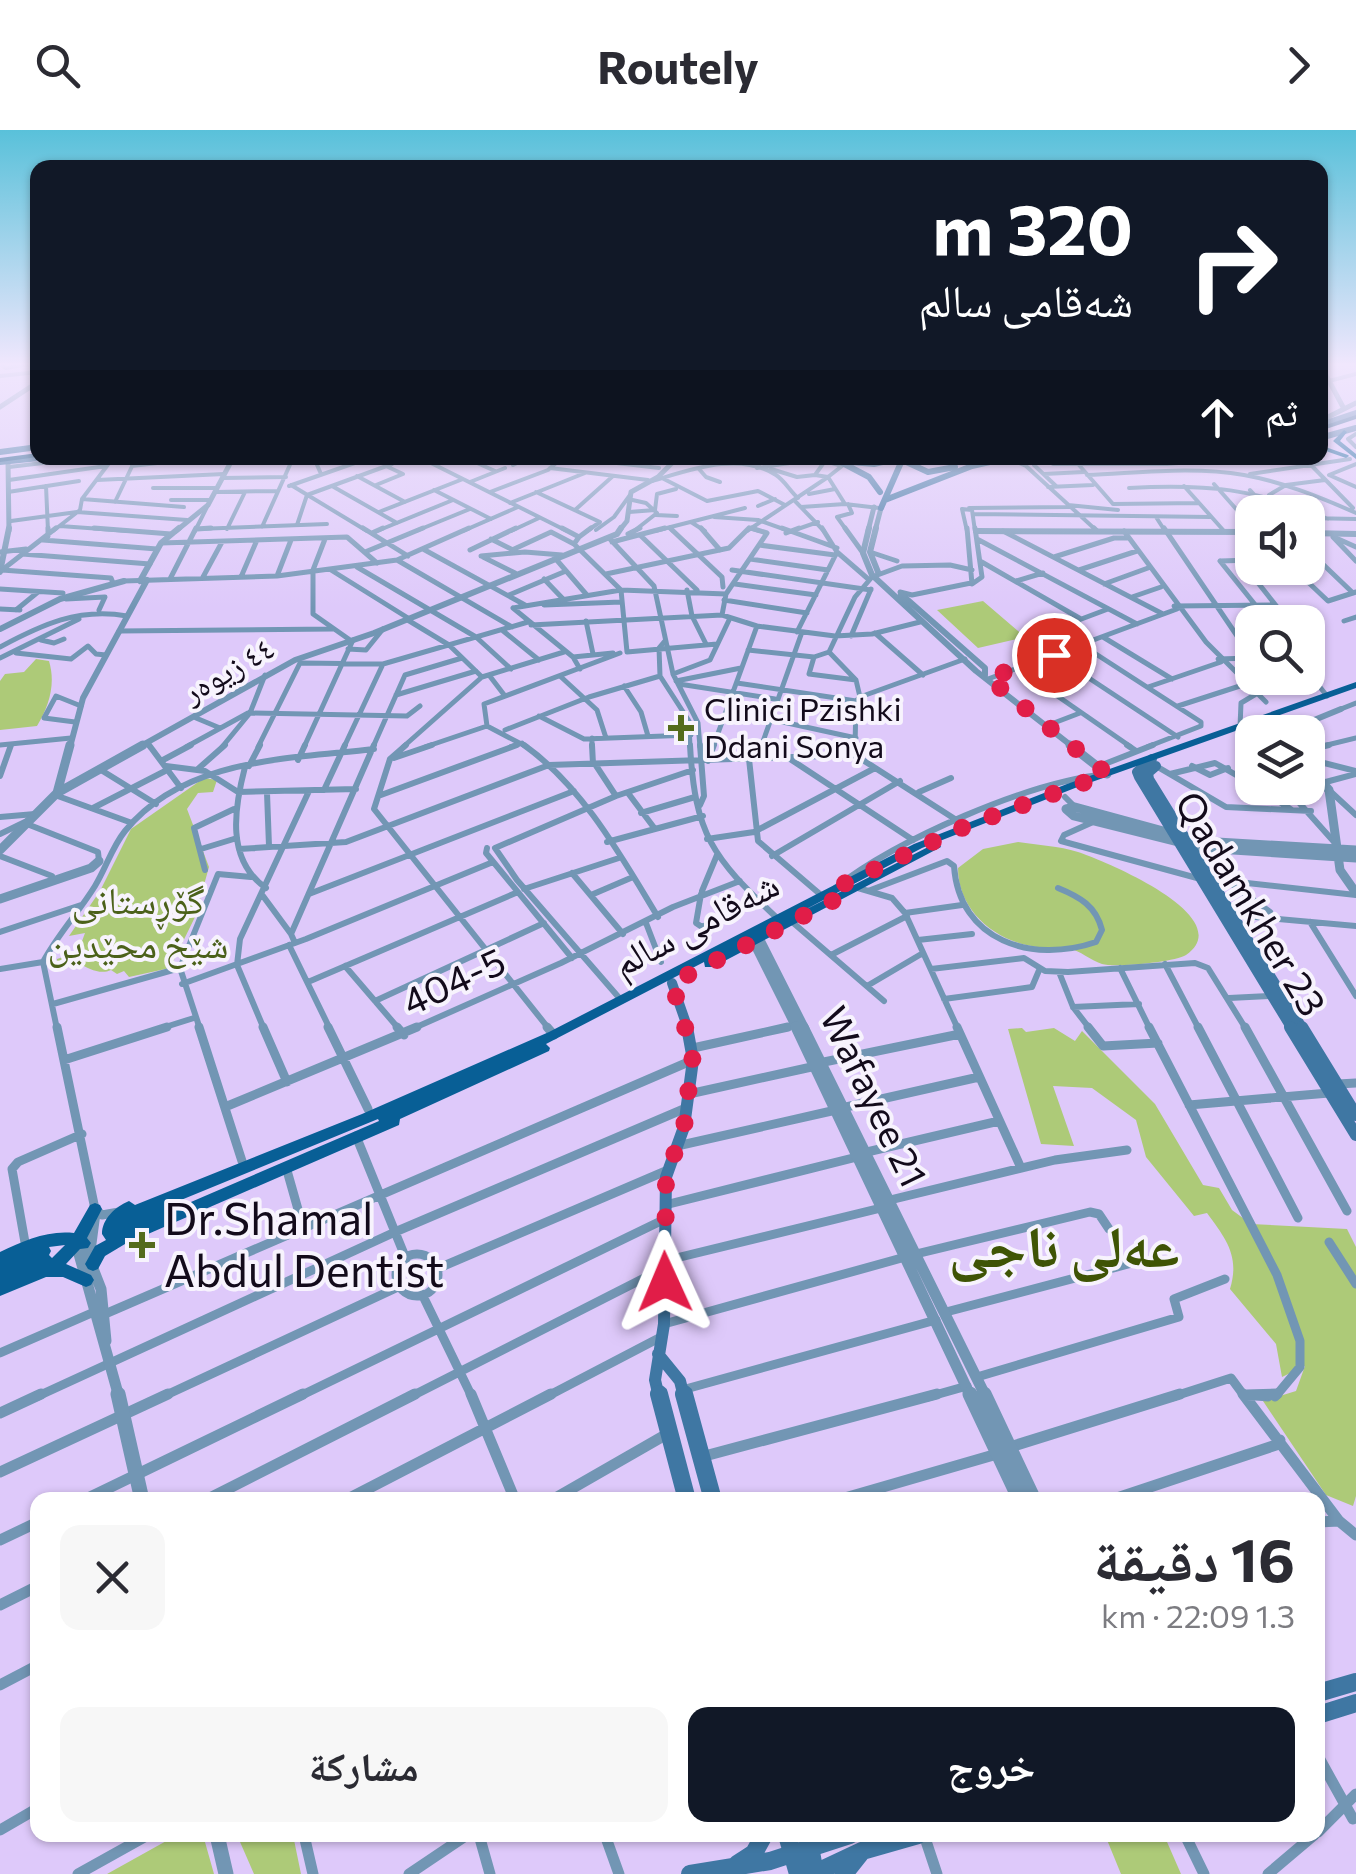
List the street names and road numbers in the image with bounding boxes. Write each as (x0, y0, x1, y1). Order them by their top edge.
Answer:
street label: ٤٤ زیوەر (173, 626, 280, 711)
street label: Qadamkher 23 (1167, 782, 1338, 1023)
street label: شەقامی سالم (604, 859, 788, 989)
street label: 404-5 (394, 936, 512, 1024)
street label: Wafayee 21 (812, 998, 939, 1194)

